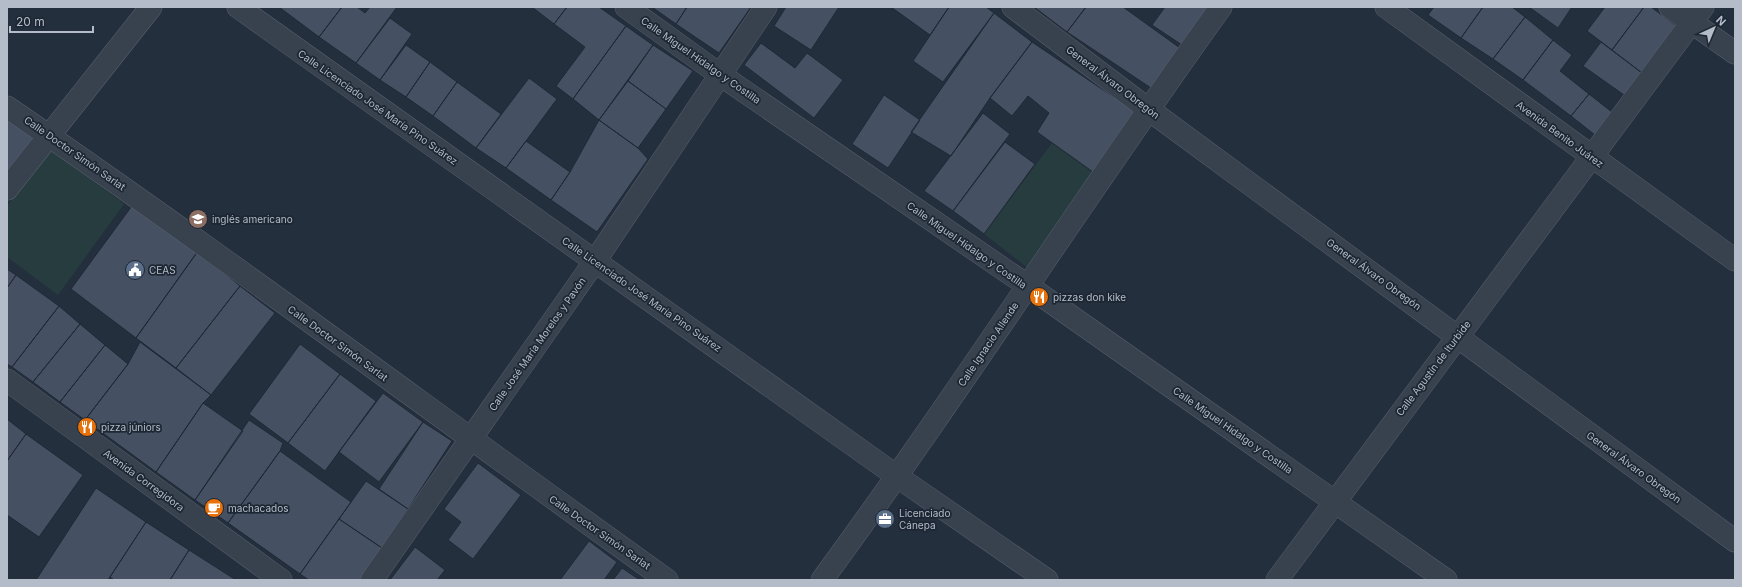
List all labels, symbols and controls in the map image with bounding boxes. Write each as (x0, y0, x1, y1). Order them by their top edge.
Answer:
scale bar (10, 8, 93, 34)
north arrow (1694, 8, 1734, 48)
text: N (1713, 13, 1729, 29)
text: 20 m (16, 14, 45, 29)
street label: Calle Miguel Hidalgo y Costilla (639, 14, 763, 106)
street label: General Álvaro Obregón (1064, 42, 1163, 121)
street label: Calle Licenciado José María Pino Suárez (296, 47, 460, 167)
street label: Avenida Benito Juárez (1514, 98, 1606, 170)
street label: Calle Doctor Simón Sarlat (22, 113, 128, 193)
street label: Calle Miguel Hidalgo y Costilla (905, 199, 1029, 291)
school or university icon: inglés americano (187, 208, 209, 230)
place label: inglés americano (212, 213, 293, 225)
street label: Calle Licenciado José María Pino Suárez (560, 234, 724, 354)
street label: General Álvaro Obregón (1324, 235, 1424, 312)
public building icon: CEAS (124, 259, 146, 281)
place label: CEAS (149, 264, 176, 276)
street label: Calle José María Morelos y Pavón (486, 275, 588, 413)
restaurant icon: pizzas don kike (1028, 286, 1050, 308)
place label: pizzas don kike (1053, 291, 1126, 303)
street label: Calle Ignacio Allende (955, 299, 1021, 388)
street label: Calle Doctor Simón Sarlat (286, 303, 391, 384)
street label: Calle Agustín de Iturbide (1393, 318, 1473, 418)
street label: Calle Miguel Hidalgo y Costilla (1171, 384, 1295, 476)
restaurant icon: pizza júniors (76, 416, 98, 438)
place label: pizza júniors (101, 421, 161, 433)
street label: General Álvaro Obregón (1584, 428, 1684, 505)
street label: Avenida Corregidora (101, 447, 187, 513)
street label: Calle Doctor Simón Sarlat (547, 492, 653, 572)
cafe icon: machacados (203, 497, 225, 519)
place label: machacados (228, 502, 288, 514)
place label: Licenciado Cánepa (899, 507, 950, 531)
office icon: Licenciado Cánepa (874, 508, 896, 530)

